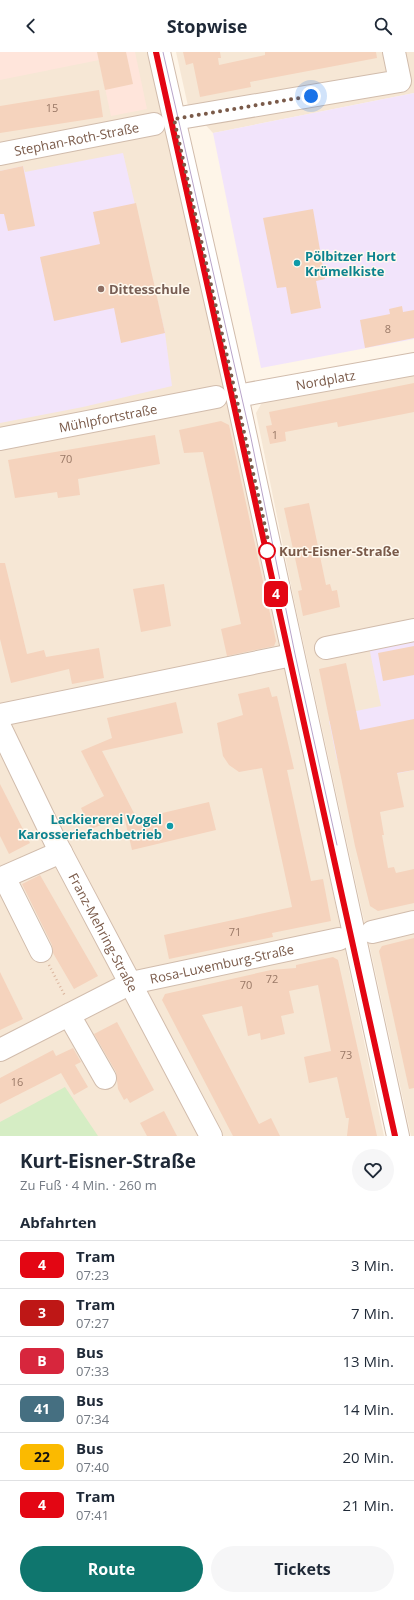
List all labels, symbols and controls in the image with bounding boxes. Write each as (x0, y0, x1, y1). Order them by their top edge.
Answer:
text: Stopwise (167, 14, 247, 38)
icon: back (20, 15, 42, 37)
icon: search (372, 15, 394, 37)
your location (301, 86, 321, 106)
house number: 15 (46, 100, 58, 115)
street label: Stephan-Roth-Straße (13, 118, 141, 160)
place label: Pölbitzer Hort Krümelkiste (305, 247, 396, 280)
marker: Pölbitzer Hort Krümelkiste (292, 258, 302, 268)
place label: Dittesschule (109, 280, 190, 298)
marker: Dittesschule (96, 284, 106, 294)
house number: 8 (385, 321, 391, 336)
street label: Nordplatz (294, 366, 357, 394)
street label: Mühlpfortstraße (57, 400, 159, 436)
house number: 1 (272, 427, 278, 442)
house number: 70 (60, 451, 72, 466)
marker: Kurt-Eisner-Straße (258, 542, 276, 560)
place label: Kurt-Eisner-Straße (279, 542, 400, 560)
line badge: 4 (263, 581, 289, 607)
text: 4 (272, 584, 280, 603)
place label: Lackiererei Vogel Karosseriefachbetrieb (18, 810, 162, 843)
marker: Lackiererei Vogel Karosseriefachbetrieb (165, 821, 175, 831)
street label: Franz-Mehring-Straße (65, 870, 142, 995)
house number: 71 (229, 924, 241, 939)
street label: Rosa-Luxemburg-Straße (148, 940, 295, 988)
house number: 72 (266, 971, 278, 986)
house number: 70 (240, 977, 252, 992)
house number: 73 (340, 1047, 352, 1062)
house number: 16 (11, 1074, 23, 1089)
text: Kurt-Eisner-Straße (20, 1148, 196, 1174)
button: heart (352, 1149, 394, 1191)
text: Zu Fuß · 4 Min. · 260 m (20, 1176, 157, 1194)
text: Abfahrten (20, 1212, 97, 1232)
text: Tram (76, 1246, 115, 1266)
text: 4 (38, 1255, 46, 1274)
text: 3 Min. (351, 1255, 394, 1275)
text: 07:23 (76, 1266, 109, 1284)
text: Tram (76, 1294, 115, 1314)
text: 3 (38, 1303, 46, 1322)
text: 7 Min. (351, 1303, 394, 1323)
text: 07:27 (76, 1314, 109, 1332)
text: Bus (76, 1342, 103, 1362)
text: B (37, 1351, 47, 1370)
text: 13 Min. (343, 1351, 394, 1371)
text: 07:33 (76, 1362, 109, 1380)
text: Bus (76, 1390, 103, 1410)
text: 41 (34, 1399, 50, 1418)
text: 14 Min. (343, 1399, 394, 1419)
text: 07:34 (76, 1410, 109, 1428)
text: Bus (76, 1438, 103, 1458)
text: 22 (34, 1447, 50, 1466)
text: 20 Min. (343, 1447, 394, 1467)
text: 07:40 (76, 1458, 109, 1476)
text: Tram (76, 1486, 115, 1506)
text: 4 (38, 1495, 46, 1514)
text: 21 Min. (343, 1495, 394, 1515)
text: 07:41 (76, 1506, 109, 1524)
button: Route (20, 1546, 203, 1592)
button: Tickets (211, 1546, 394, 1592)

